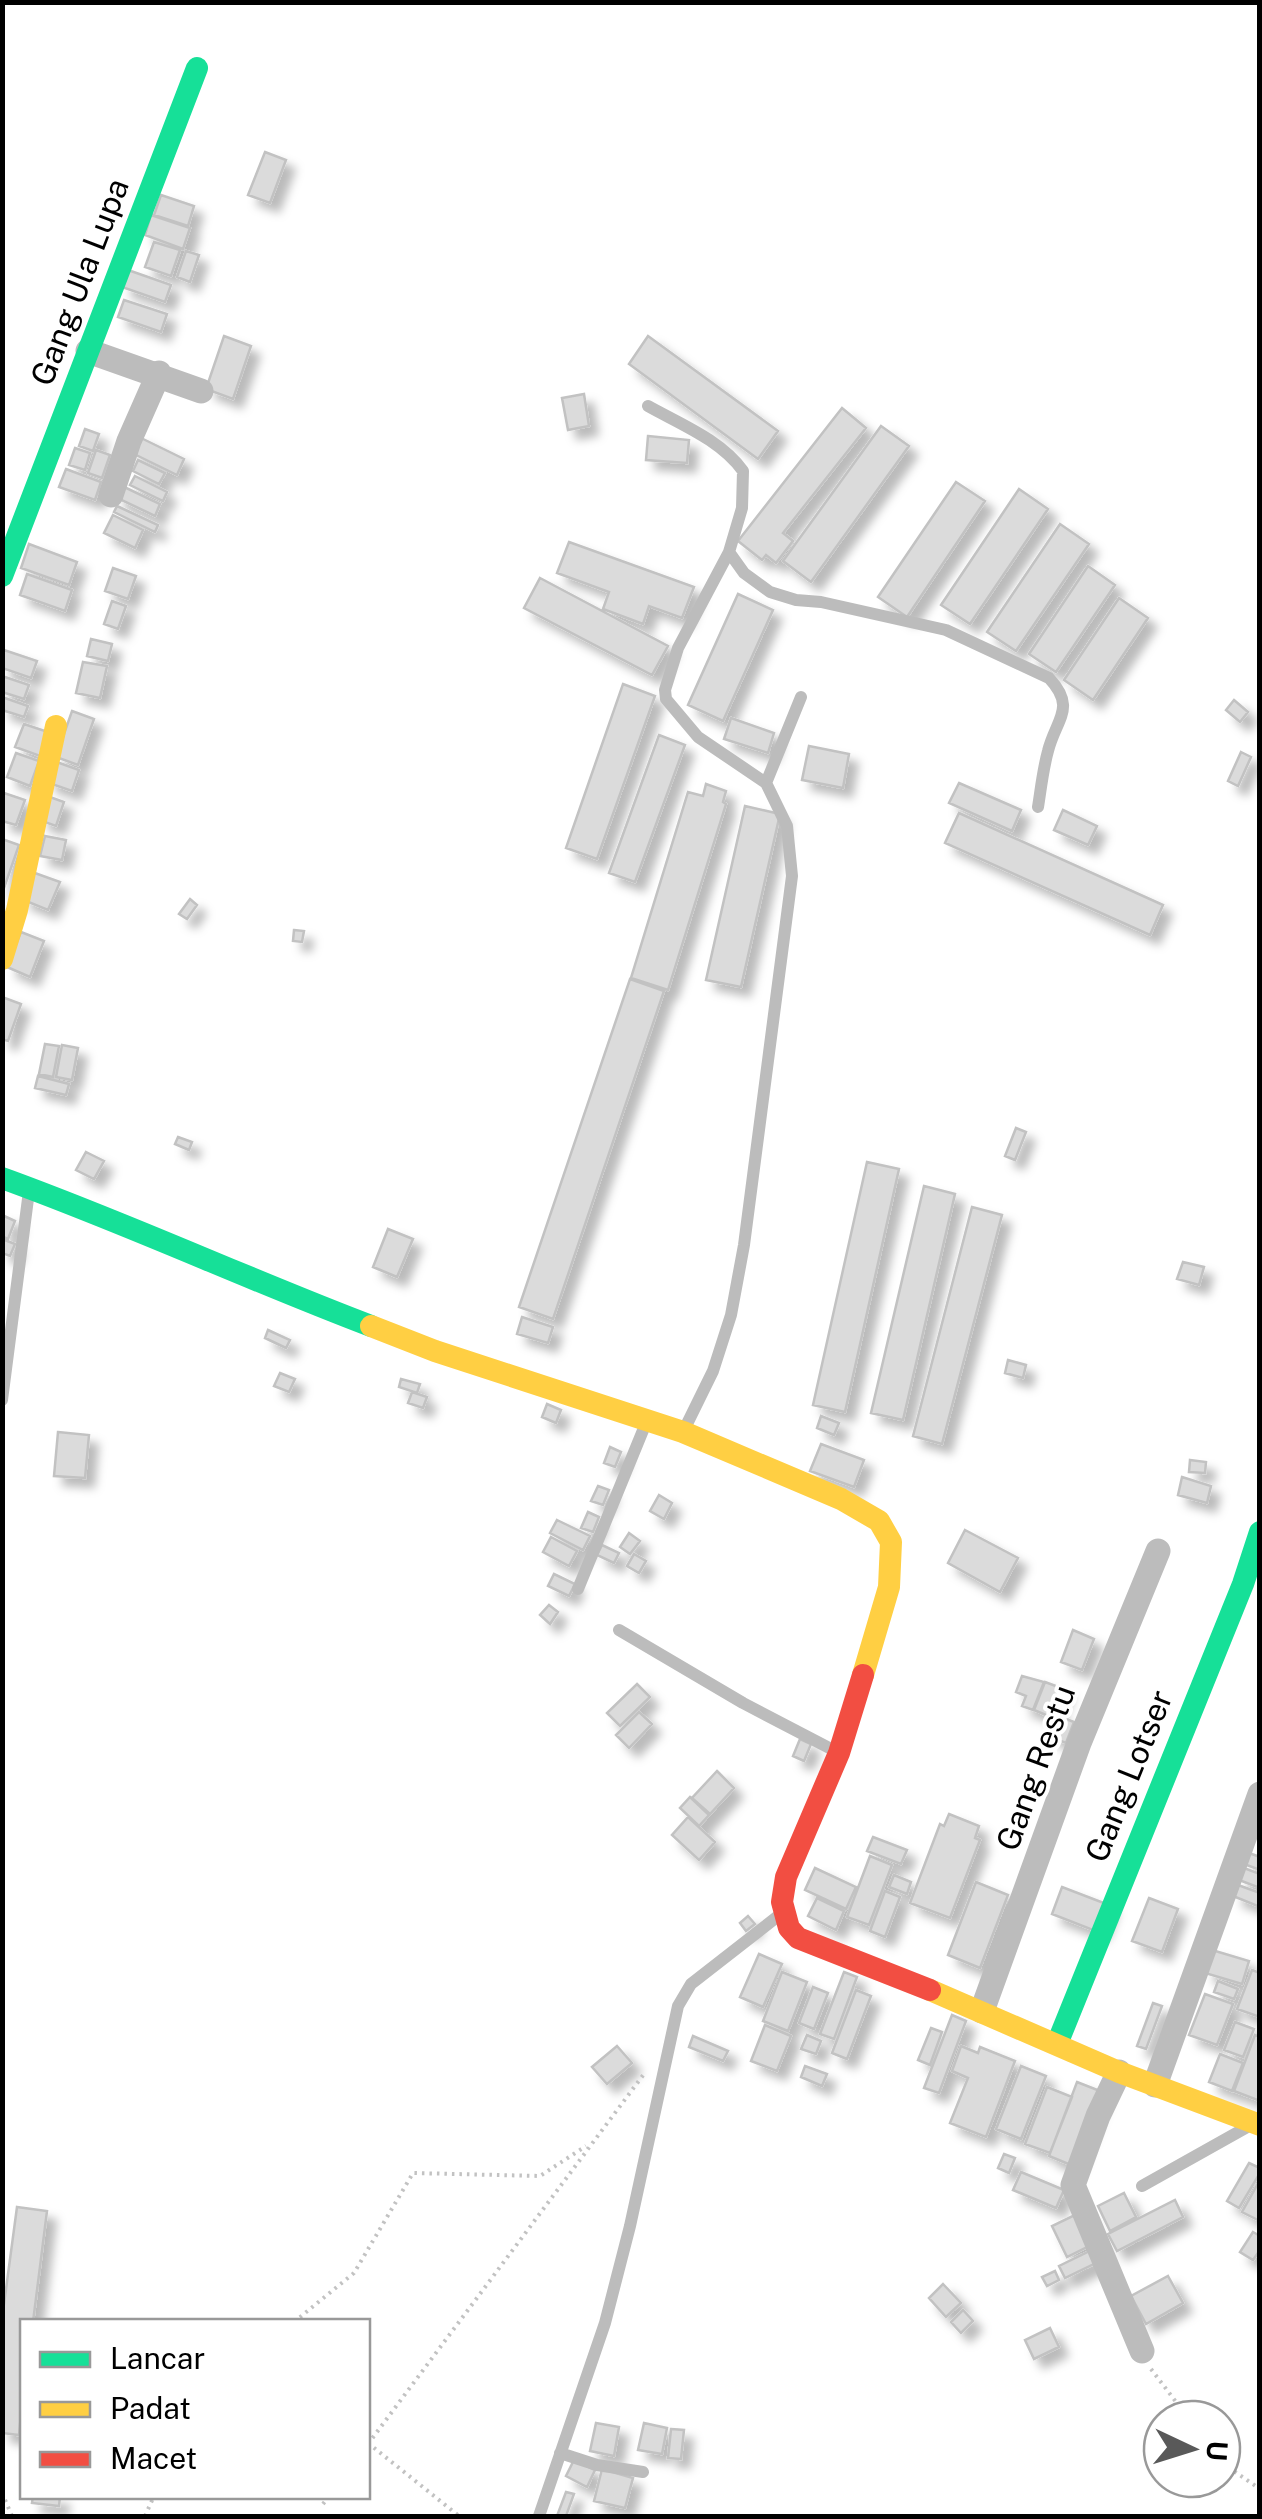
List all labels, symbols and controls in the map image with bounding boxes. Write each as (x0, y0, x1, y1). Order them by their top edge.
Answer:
street label: Gang Ula Lupa (23, 173, 136, 390)
street label: Gang Restu (989, 1680, 1083, 1856)
street label: Gang Lotser (1077, 1685, 1180, 1867)
legend (20, 2319, 370, 2499)
text: Lancar (110, 2340, 205, 2376)
text: Padat (110, 2390, 191, 2426)
north arrow (1142, 2399, 1242, 2499)
text: Macet (110, 2440, 197, 2476)
text: U (1200, 2440, 1235, 2462)

